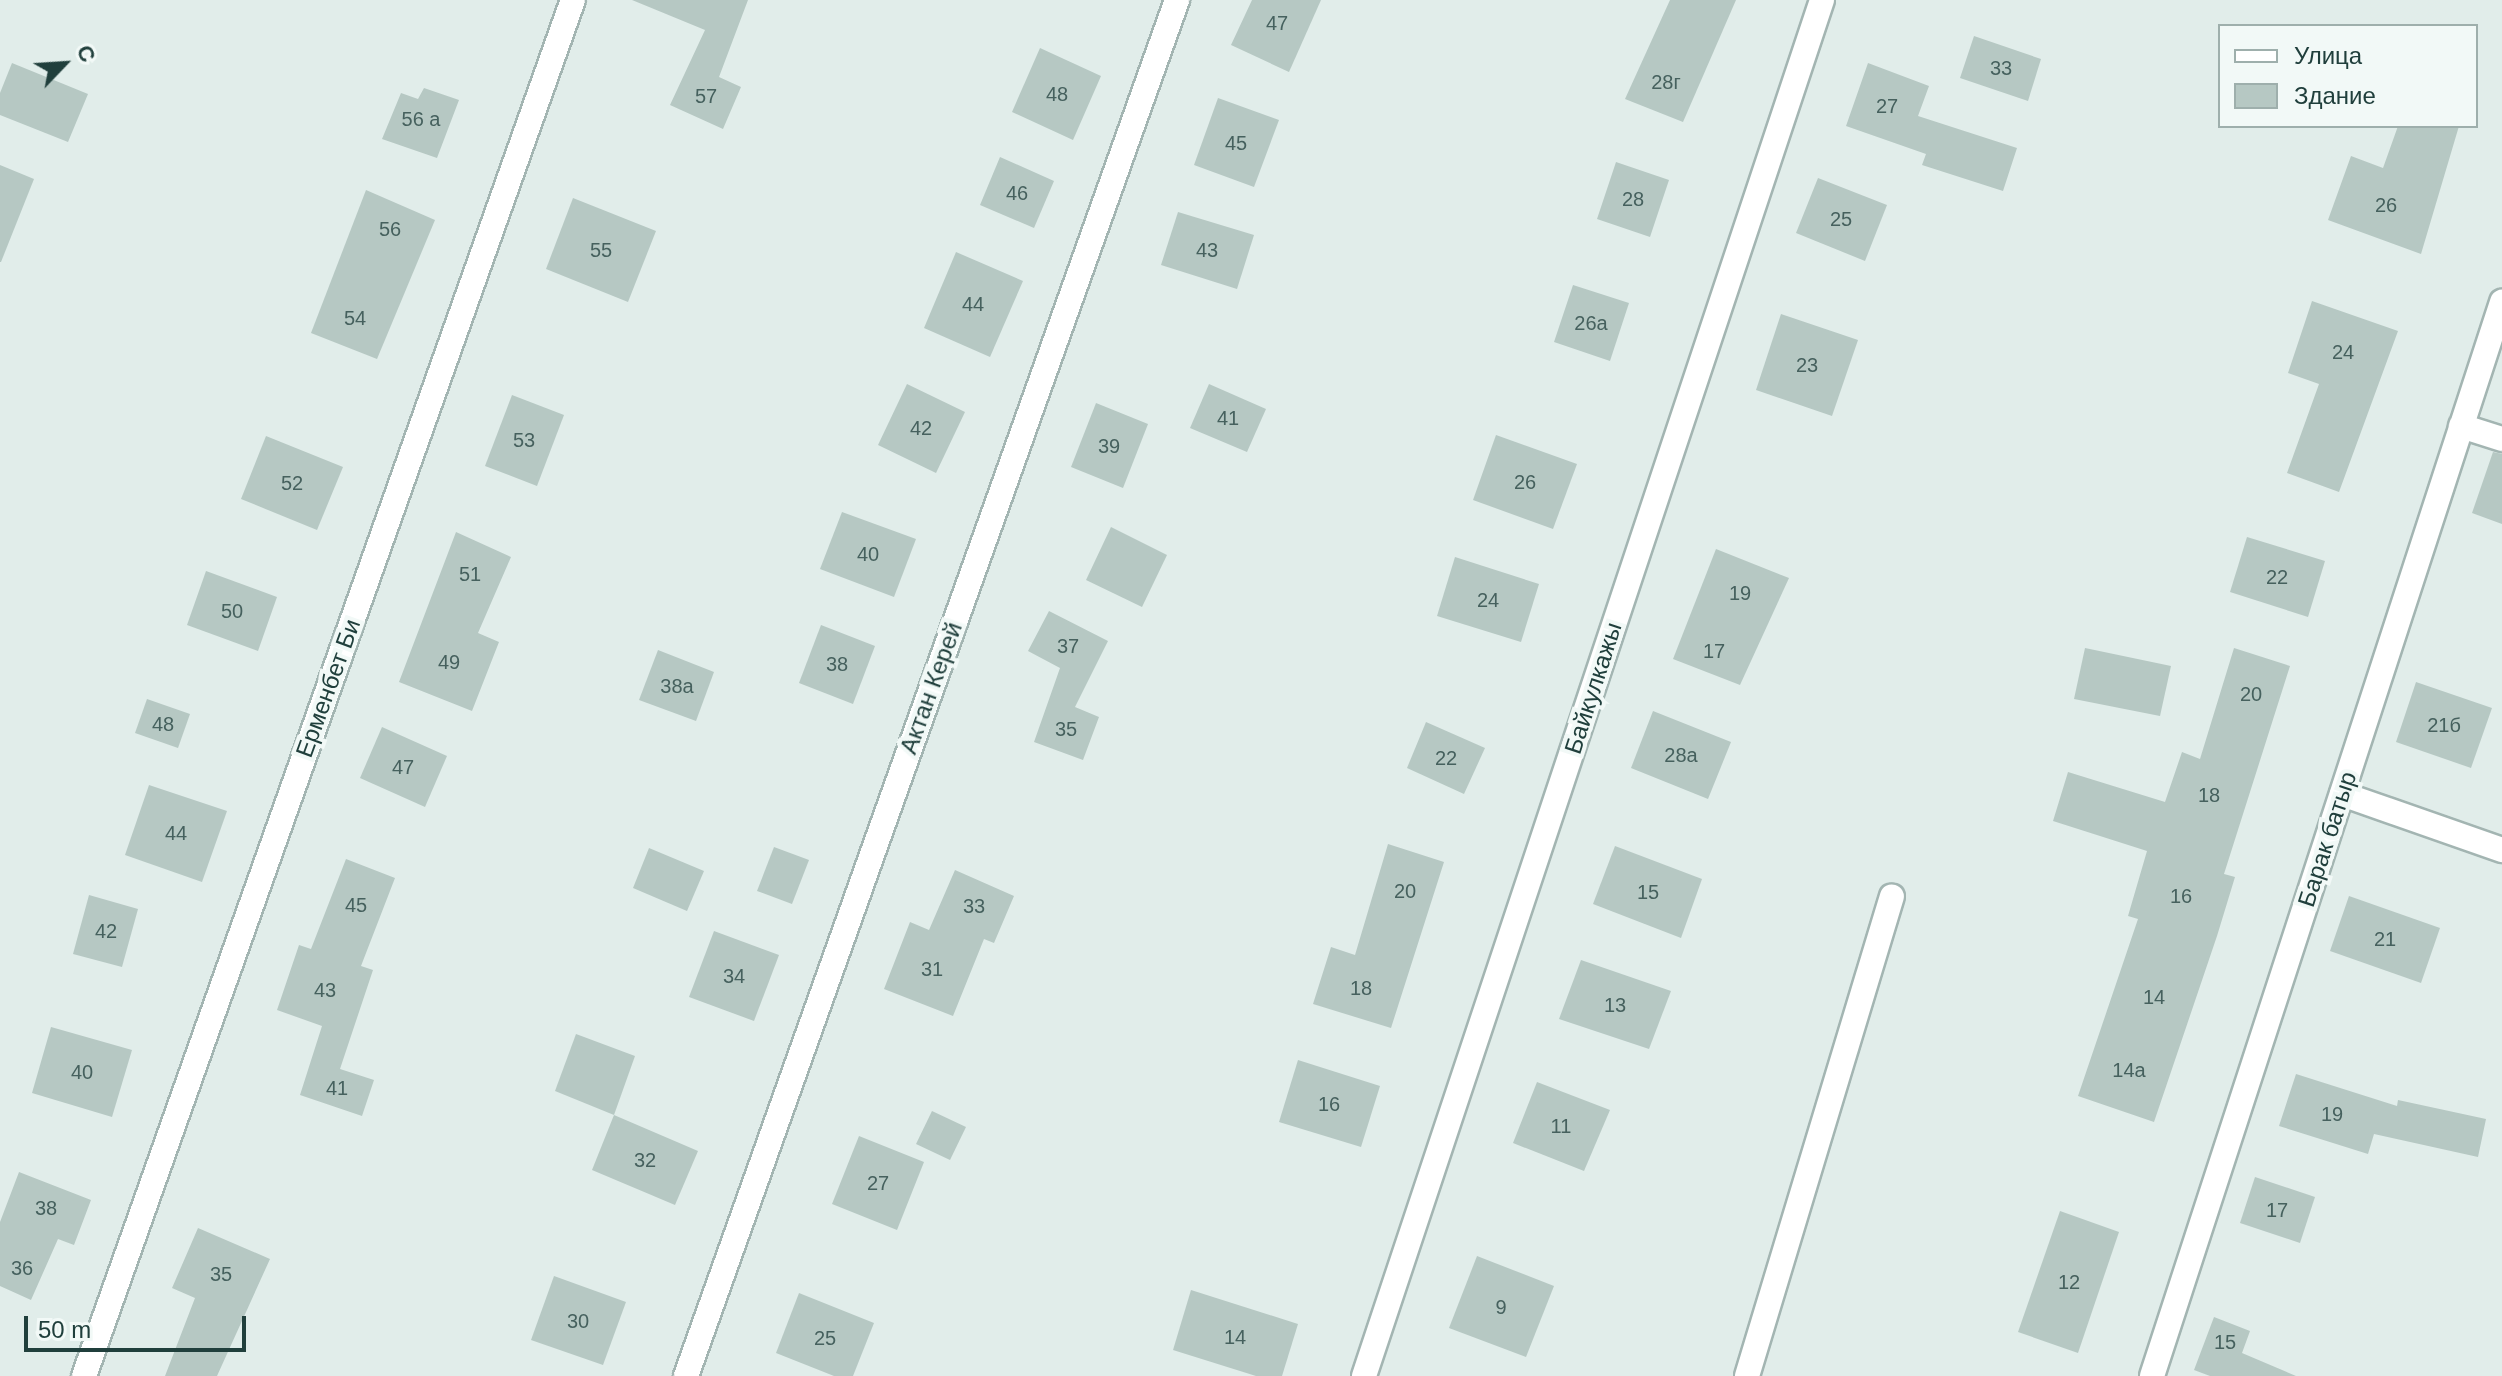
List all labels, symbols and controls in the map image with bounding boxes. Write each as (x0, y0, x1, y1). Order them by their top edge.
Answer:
house number: 47 (1266, 11, 1288, 35)
north arrow (24, 24, 104, 104)
legend (2218, 24, 2478, 128)
text: С (72, 41, 101, 66)
text: Улица (2294, 42, 2362, 69)
house number: 33 (1990, 56, 2012, 80)
house number: 28г (1651, 70, 1681, 94)
house number: 48 (1046, 82, 1068, 106)
text: Здание (2294, 82, 2376, 109)
house number: 57 (695, 84, 717, 108)
house number: 27 (1876, 94, 1898, 118)
house number: 56 а (402, 107, 440, 131)
house number: 45 (1225, 131, 1247, 155)
house number: 46 (1006, 181, 1028, 205)
house number: 28 (1622, 187, 1644, 211)
house number: 26 (2375, 193, 2397, 217)
house number: 25 (1830, 207, 1852, 231)
house number: 56 (379, 217, 401, 241)
house number: 55 (590, 238, 612, 262)
house number: 43 (1196, 238, 1218, 262)
house number: 44 (962, 292, 984, 316)
house number: 54 (344, 306, 366, 330)
house number: 26а (1574, 311, 1608, 335)
house number: 24 (2332, 340, 2354, 364)
house number: 23 (1796, 353, 1818, 377)
house number: 41 (1217, 406, 1239, 430)
house number: 42 (910, 416, 932, 440)
house number: 53 (513, 428, 535, 452)
house number: 39 (1098, 434, 1120, 458)
house number: 26 (1514, 470, 1536, 494)
house number: 52 (281, 471, 303, 495)
house number: 40 (857, 542, 879, 566)
house number: 51 (459, 562, 481, 586)
house number: 22 (2266, 565, 2288, 589)
house number: 19 (1729, 581, 1751, 605)
house number: 24 (1477, 588, 1499, 612)
house number: 50 (221, 599, 243, 623)
street label: Ерменбет Би (290, 615, 366, 761)
street label: Актан Керей (894, 618, 968, 758)
street label: Байкулкажы (1558, 619, 1628, 757)
house number: 37 (1057, 634, 1079, 658)
house number: 17 (1703, 639, 1725, 663)
house number: 49 (438, 650, 460, 674)
house number: 38 (826, 652, 848, 676)
house number: 38а (660, 674, 694, 698)
house number: 20 (2240, 682, 2262, 706)
house number: 48 (152, 712, 174, 736)
house number: 21б (2427, 713, 2461, 737)
house number: 35 (1055, 717, 1077, 741)
house number: 28а (1664, 743, 1698, 767)
house number: 22 (1435, 746, 1457, 770)
house number: 47 (392, 755, 414, 779)
street label: Барак батыр (2292, 768, 2362, 910)
house number: 18 (2198, 783, 2220, 807)
house number: 44 (165, 821, 187, 845)
house number: 20 (1394, 879, 1416, 903)
house number: 15 (1637, 880, 1659, 904)
house number: 16 (2170, 884, 2192, 908)
house number: 45 (345, 893, 367, 917)
house number: 33 (963, 894, 985, 918)
house number: 42 (95, 919, 117, 943)
house number: 21 (2374, 927, 2396, 951)
house number: 31 (921, 957, 943, 981)
house number: 34 (723, 964, 745, 988)
house number: 18 (1350, 976, 1372, 1000)
house number: 43 (314, 978, 336, 1002)
house number: 14 (2143, 985, 2165, 1009)
house number: 13 (1604, 993, 1626, 1017)
house number: 14а (2112, 1058, 2146, 1082)
house number: 40 (71, 1060, 93, 1084)
house number: 41 (326, 1076, 348, 1100)
house number: 16 (1318, 1092, 1340, 1116)
house number: 19 (2321, 1102, 2343, 1126)
house number: 11 (1551, 1114, 1571, 1138)
house number: 32 (634, 1148, 656, 1172)
house number: 27 (867, 1171, 889, 1195)
house number: 38 (35, 1196, 57, 1220)
house number: 17 (2266, 1198, 2288, 1222)
house number: 36 (11, 1256, 33, 1280)
house number: 35 (210, 1262, 232, 1286)
house number: 12 (2058, 1270, 2080, 1294)
house number: 9 (1495, 1295, 1507, 1319)
scale bar (28, 1300, 250, 1350)
house number: 30 (567, 1309, 589, 1333)
text: 50 m (38, 1316, 91, 1343)
house number: 14 (1224, 1325, 1246, 1349)
house number: 25 (814, 1326, 836, 1350)
house number: 15 (2214, 1330, 2236, 1354)

